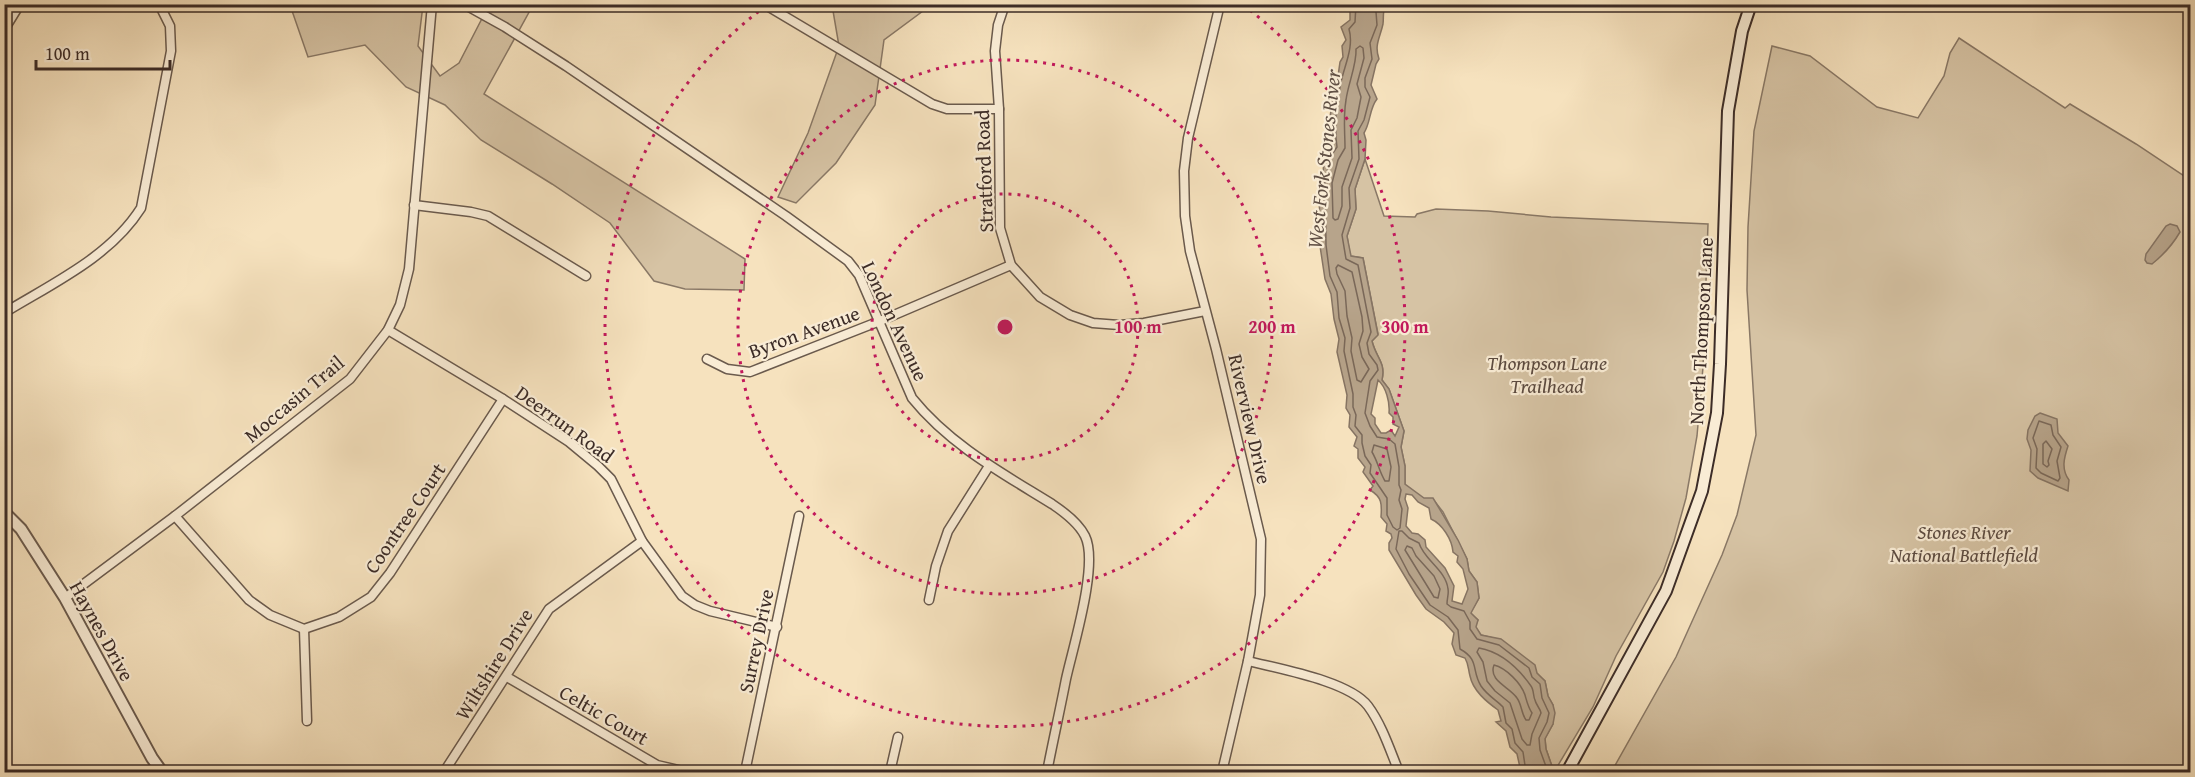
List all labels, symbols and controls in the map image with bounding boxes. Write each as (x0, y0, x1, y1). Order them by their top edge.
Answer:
scale bar (36, 33, 170, 71)
text: 100 m (45, 40, 90, 67)
water label: West Fork Stones River (1299, 67, 1348, 250)
street label: Stratford Road (967, 109, 1000, 233)
street label: North Thompson Lane (1681, 237, 1720, 425)
street label: London Avenue (855, 256, 936, 385)
street label: Byron Avenue (744, 298, 864, 365)
text: 100 m (1114, 313, 1162, 340)
text: 200 m (1248, 313, 1296, 340)
text: 300 m (1381, 313, 1429, 340)
centre of rings (995, 317, 1015, 337)
street label: Moccasin Trail (237, 348, 350, 449)
park label: Thompson Lane Trailhead (1487, 348, 1607, 400)
street label: Riverview Drive (1221, 351, 1280, 487)
street label: Deerrun Road (510, 378, 621, 470)
street label: Coontree Court (357, 457, 452, 579)
park label: Stones River National Battlefield (1889, 517, 2038, 569)
street label: Haynes Drive (63, 575, 142, 686)
street label: Surrey Drive (730, 586, 781, 695)
street label: Wiltshire Drive (448, 602, 539, 725)
street label: Celtic Court (554, 677, 654, 752)

